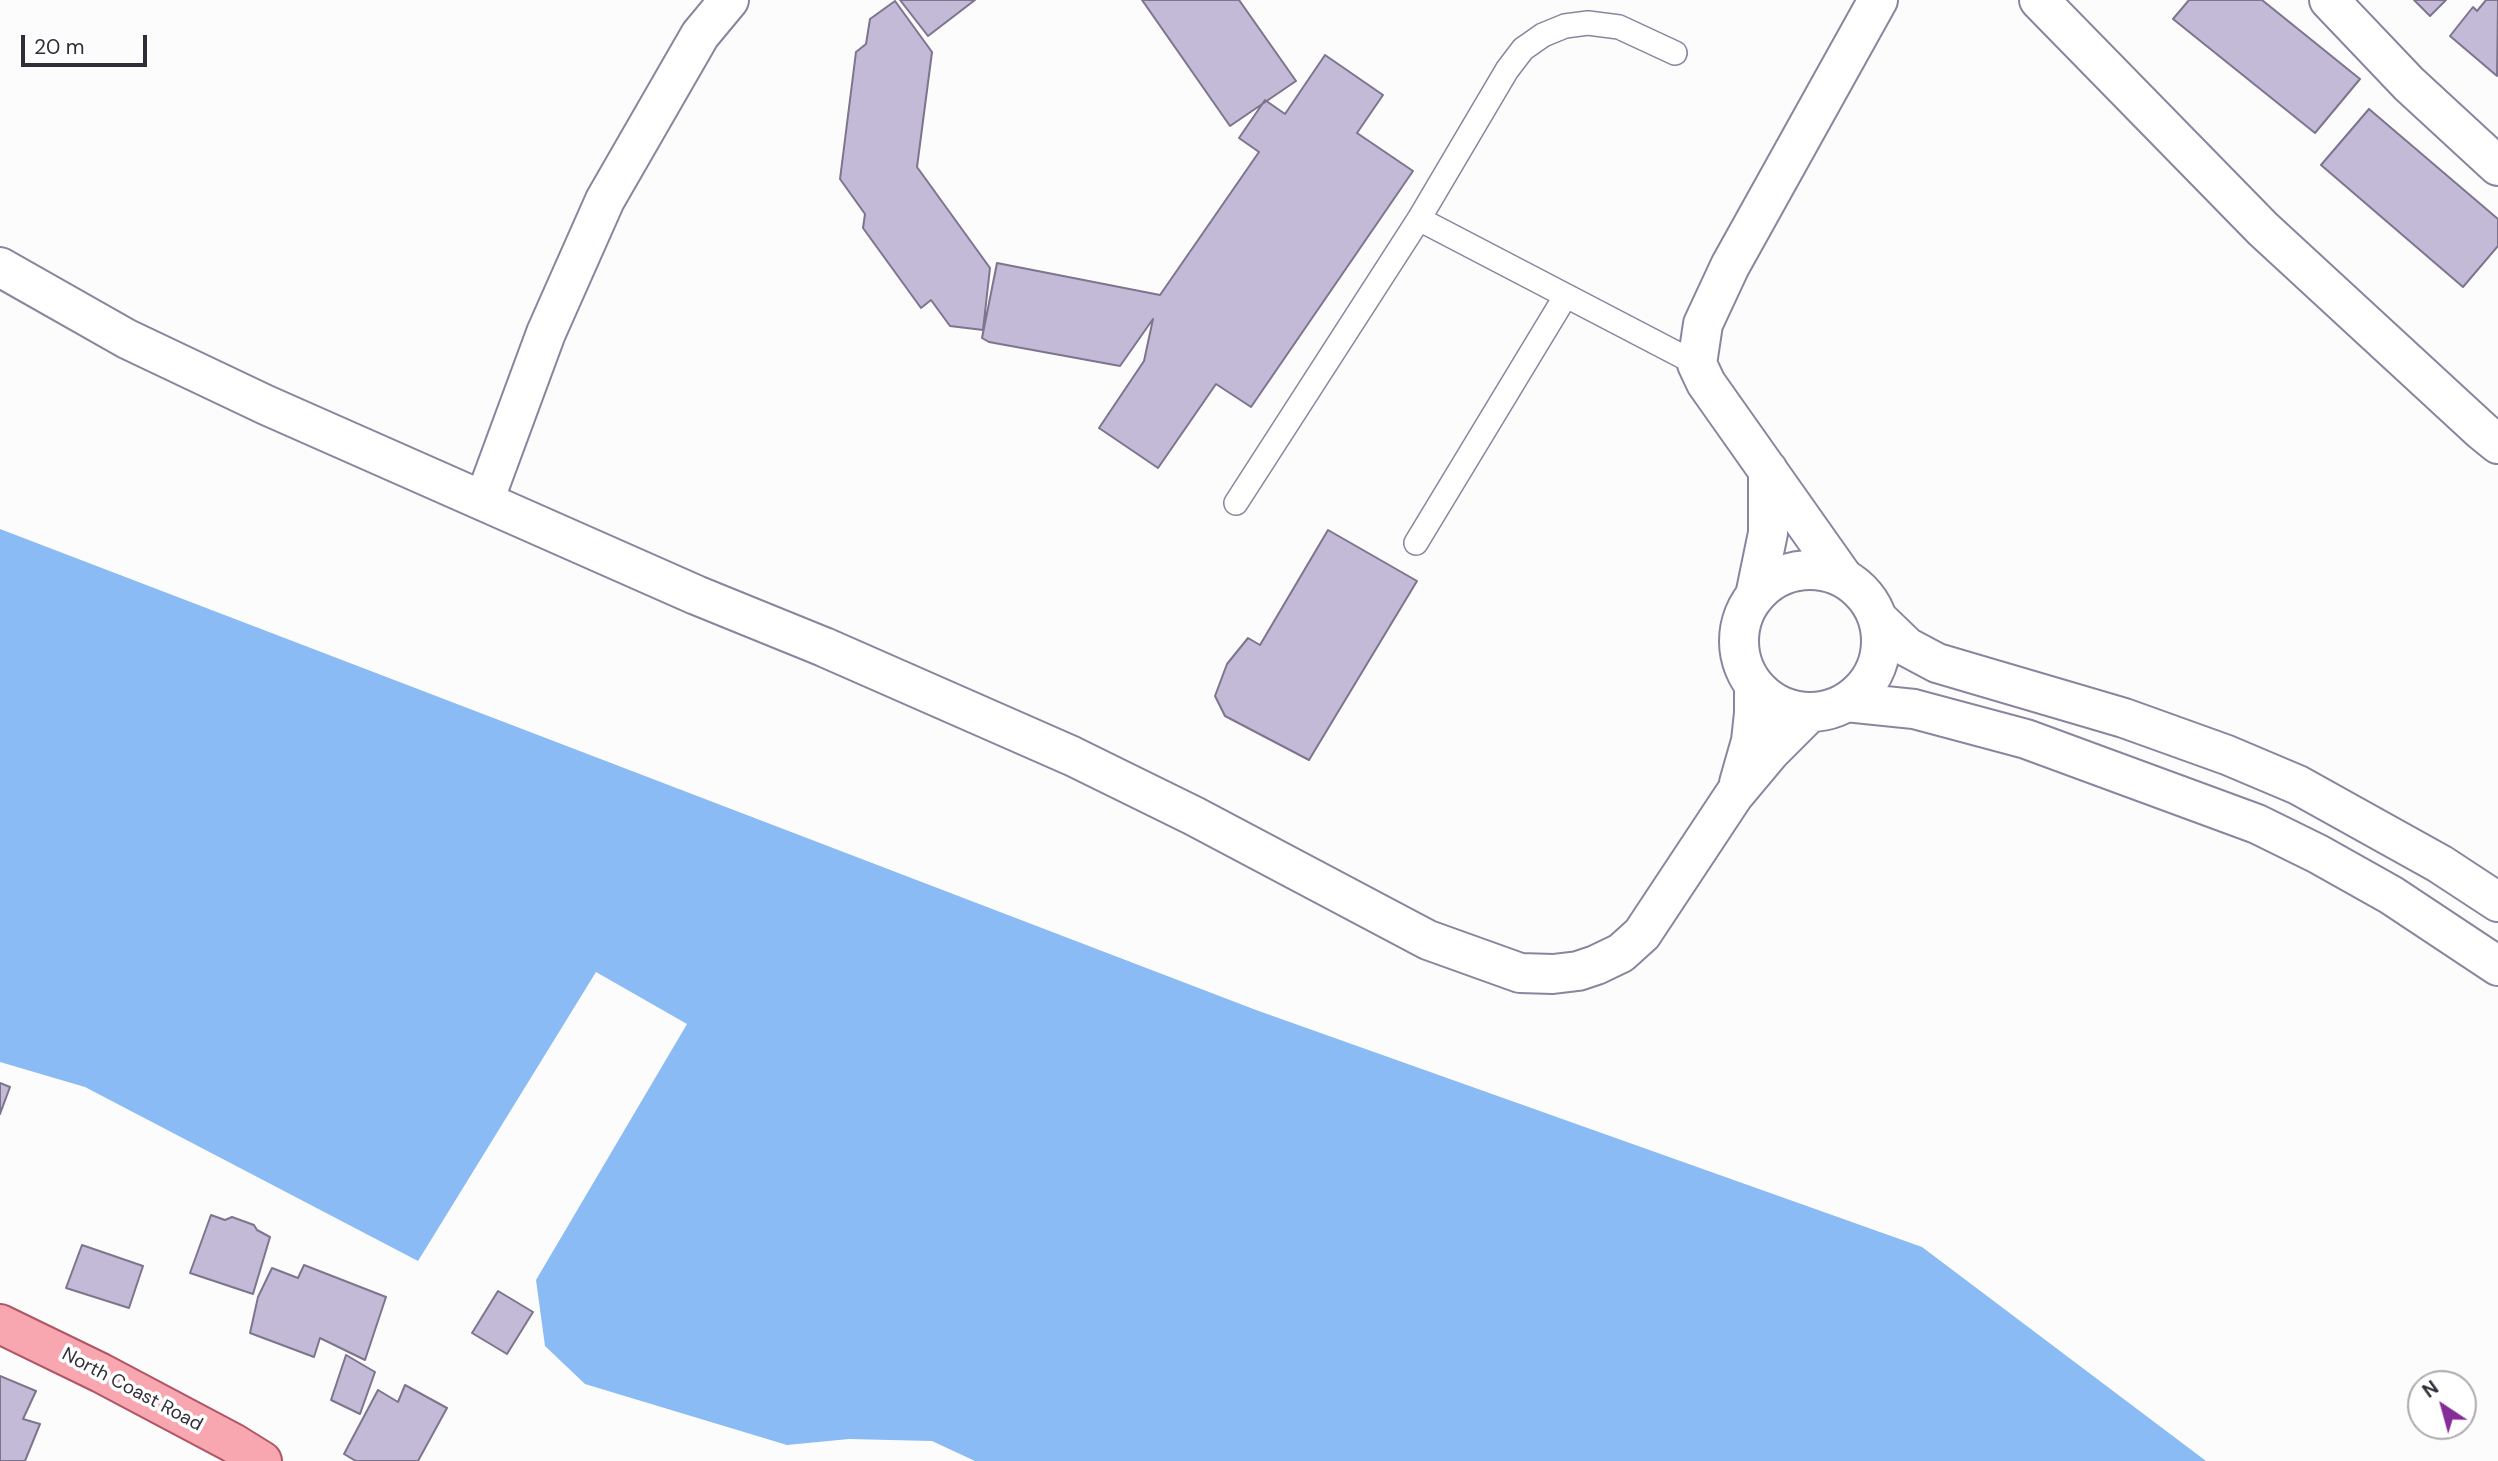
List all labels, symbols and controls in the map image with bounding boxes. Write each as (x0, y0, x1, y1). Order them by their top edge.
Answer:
scale bar (24, 21, 150, 65)
text: 20 m (34, 33, 85, 61)
street label: North Coast Road (58, 1343, 206, 1437)
north arrow (2407, 1370, 2477, 1440)
text: N (2418, 1375, 2443, 1403)

